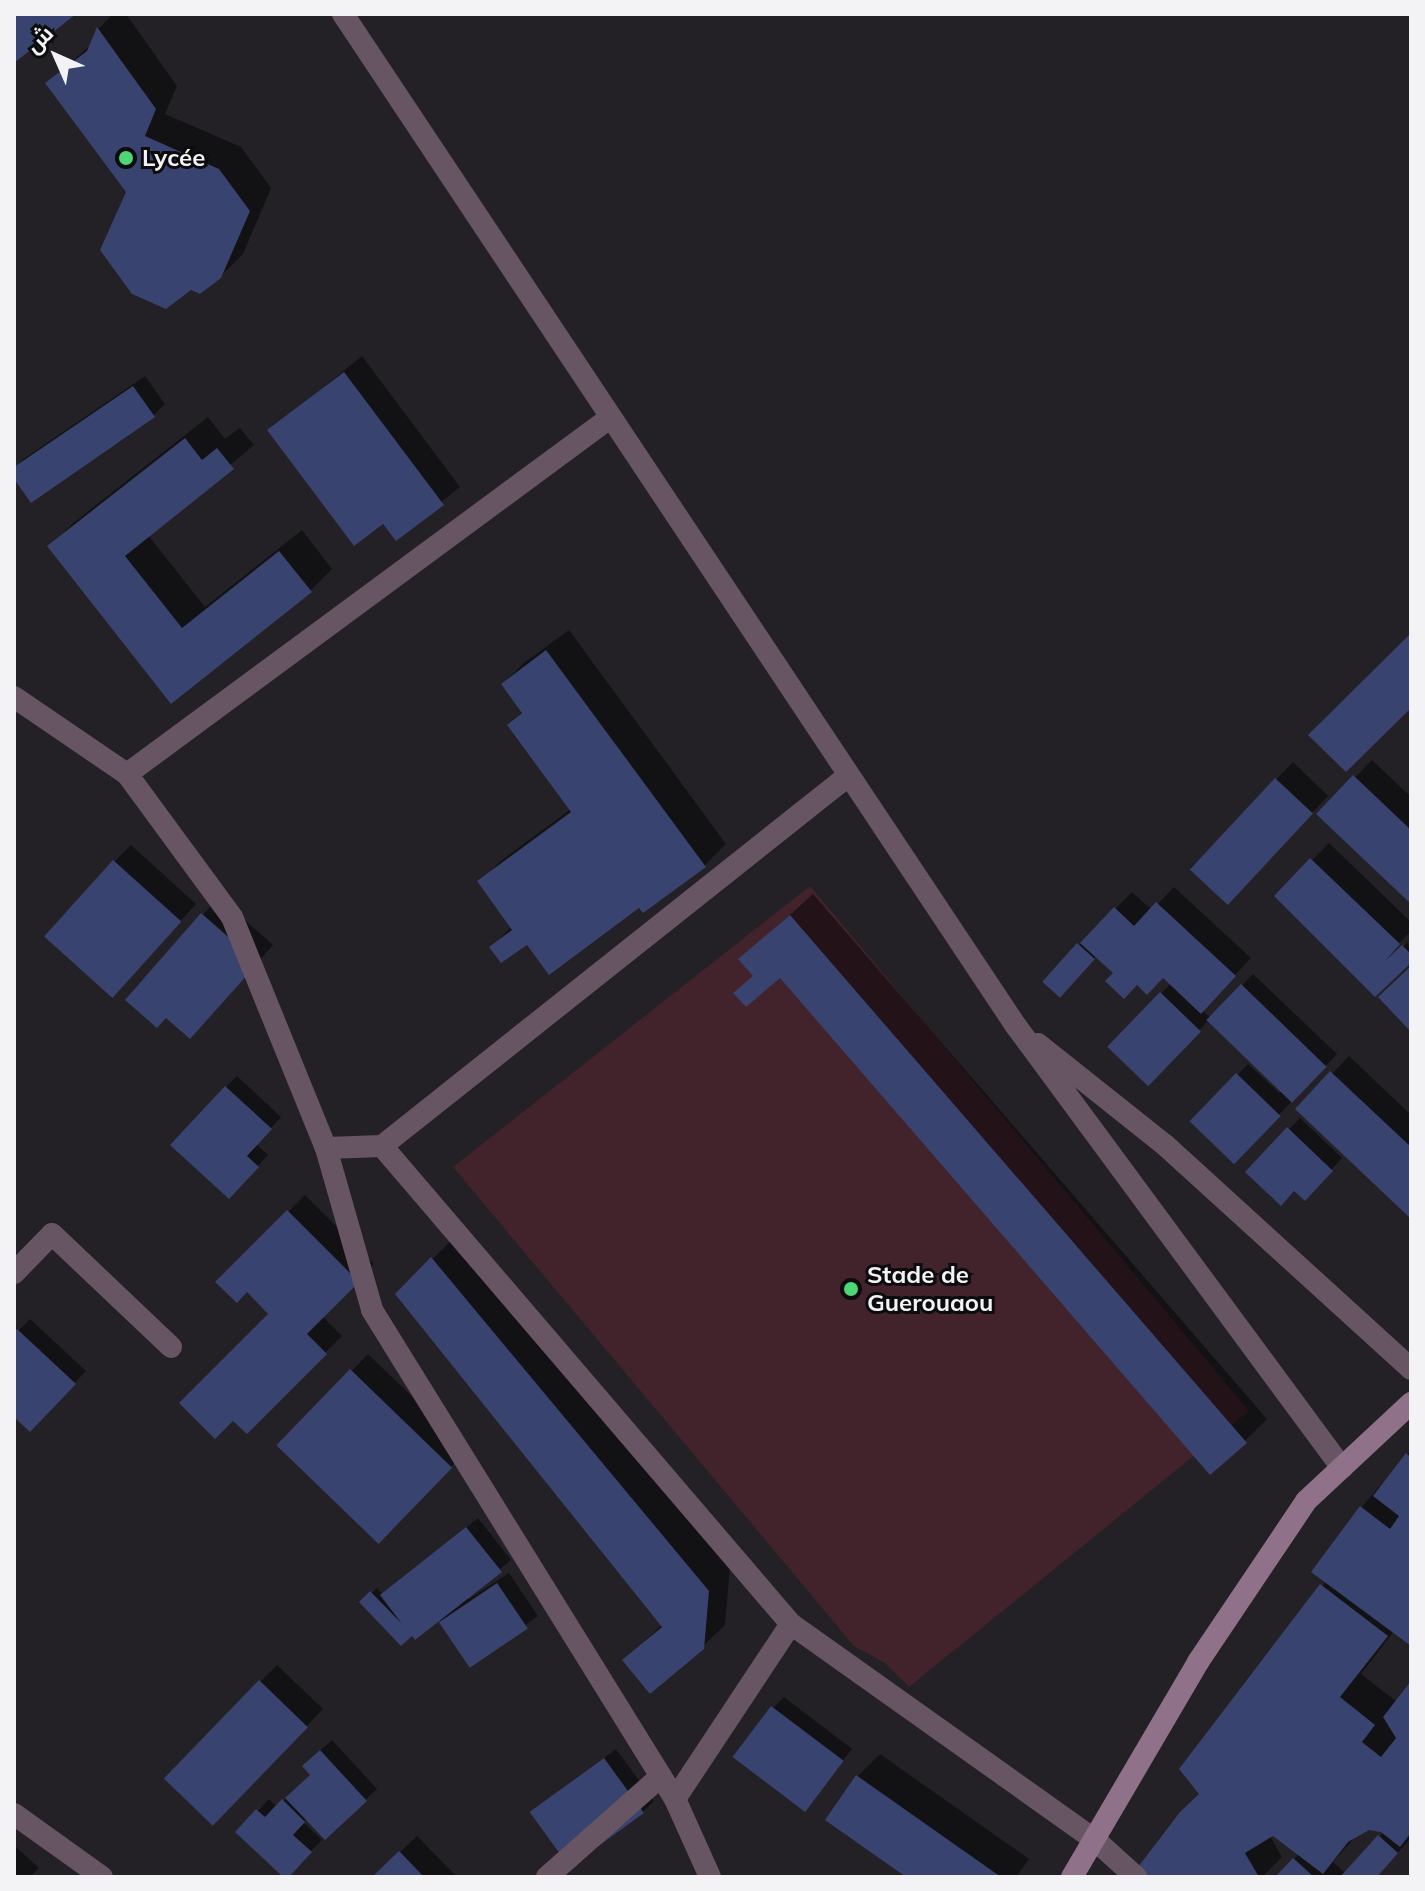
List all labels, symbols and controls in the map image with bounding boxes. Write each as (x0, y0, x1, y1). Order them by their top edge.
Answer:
north arrow (16, 16, 96, 96)
text: ش (19, 19, 59, 59)
place label: Lycée (142, 144, 205, 172)
marker: Lycée (117, 149, 135, 167)
place label: Stade de Guerouaou (867, 1261, 993, 1317)
marker: Stade de Guerouaou (842, 1280, 860, 1298)

